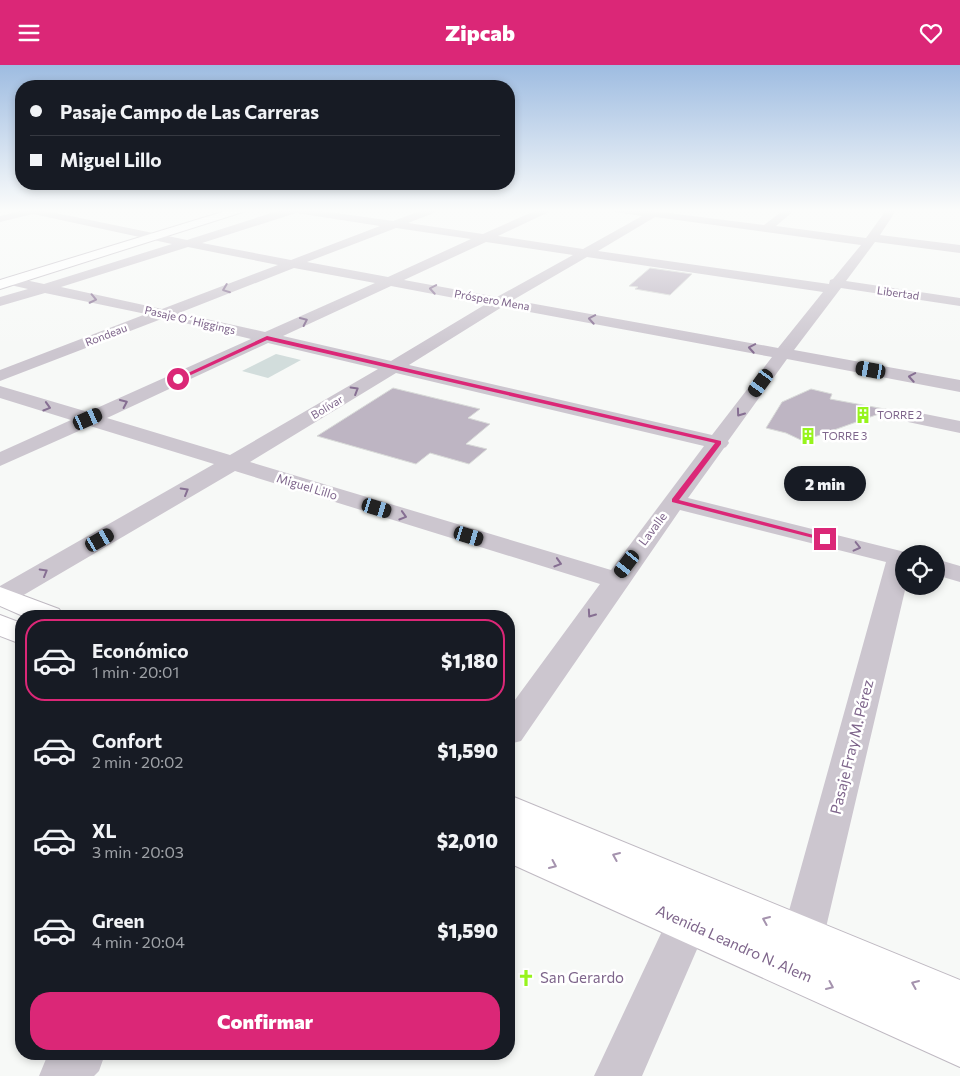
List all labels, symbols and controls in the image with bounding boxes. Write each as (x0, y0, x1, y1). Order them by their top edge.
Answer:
icon: menu (15, 19, 43, 47)
text: Zipcab (445, 19, 515, 46)
icon: heart (917, 19, 945, 47)
text: Pasaje Campo de Las Carreras (60, 100, 319, 123)
text: Miguel Lillo (60, 148, 162, 171)
one-way arrow (223, 283, 231, 293)
street label: Libertad (876, 283, 920, 302)
one-way arrow (428, 285, 437, 295)
street label: Próspero Mena (453, 286, 531, 313)
one-way arrow (89, 293, 98, 304)
street label: Pasaje O´Higgings (143, 303, 237, 336)
one-way arrow (588, 314, 597, 324)
one-way arrow (299, 317, 308, 327)
street label: Rondeau (83, 321, 129, 348)
one-way arrow (748, 343, 757, 353)
car (854, 360, 887, 380)
car (746, 366, 775, 400)
route start (167, 368, 189, 390)
one-way arrow (908, 373, 916, 383)
one-way arrow (350, 387, 359, 397)
street label: Bolívar (308, 392, 346, 421)
one-way arrow (119, 399, 128, 410)
one-way arrow (42, 401, 50, 411)
building icon: TORRE 2 (853, 405, 873, 425)
car (71, 406, 104, 432)
one-way arrow (737, 407, 746, 417)
place label: TORRE 2 (877, 408, 922, 421)
building icon: TORRE 3 (798, 426, 818, 446)
place label: TORRE 3 (822, 429, 867, 442)
callout: 2 min (784, 467, 866, 501)
street label: Miguel Lillo (275, 470, 339, 502)
text: 2 min (805, 474, 845, 493)
one-way arrow (179, 487, 188, 497)
car (360, 496, 393, 520)
street label: Lavalle (635, 509, 669, 548)
one-way arrow (398, 510, 406, 520)
car (452, 524, 485, 548)
car (83, 526, 116, 554)
route end (814, 528, 836, 550)
one-way arrow (853, 541, 862, 552)
map controls (895, 545, 945, 595)
button: locate (895, 545, 945, 595)
car (611, 548, 642, 580)
one-way arrow (554, 557, 562, 567)
one-way arrow (39, 569, 48, 579)
one-way arrow (588, 609, 597, 618)
icon: car (32, 638, 77, 683)
text: Económico (92, 639, 189, 662)
text: $1,180 (441, 649, 498, 672)
text: 1 min · 20:01 (92, 662, 179, 681)
street label: Pasaje Fray M. Pérez (826, 678, 876, 816)
icon: car (32, 728, 77, 773)
text: Confort (92, 729, 162, 752)
text: $1,590 (437, 739, 498, 762)
text: 2 min · 20:02 (92, 752, 183, 771)
icon: car (32, 818, 77, 863)
text: XL (92, 819, 117, 842)
text: $2,010 (437, 829, 498, 852)
text: 3 min · 20:03 (92, 842, 184, 861)
one-way arrow (612, 852, 621, 863)
one-way arrow (548, 858, 557, 869)
street label: Avenida Leandro N. Alem (654, 900, 815, 986)
icon: car (32, 908, 77, 953)
text: Green (92, 909, 144, 932)
one-way arrow (762, 916, 771, 927)
text: $1,590 (437, 919, 498, 942)
text: 4 min · 20:04 (92, 932, 185, 951)
church icon: San Gerardo (516, 968, 536, 988)
place label: San Gerardo (540, 968, 624, 986)
one-way arrow (825, 980, 834, 991)
one-way arrow (911, 980, 920, 990)
button: Confirmar (30, 992, 500, 1050)

